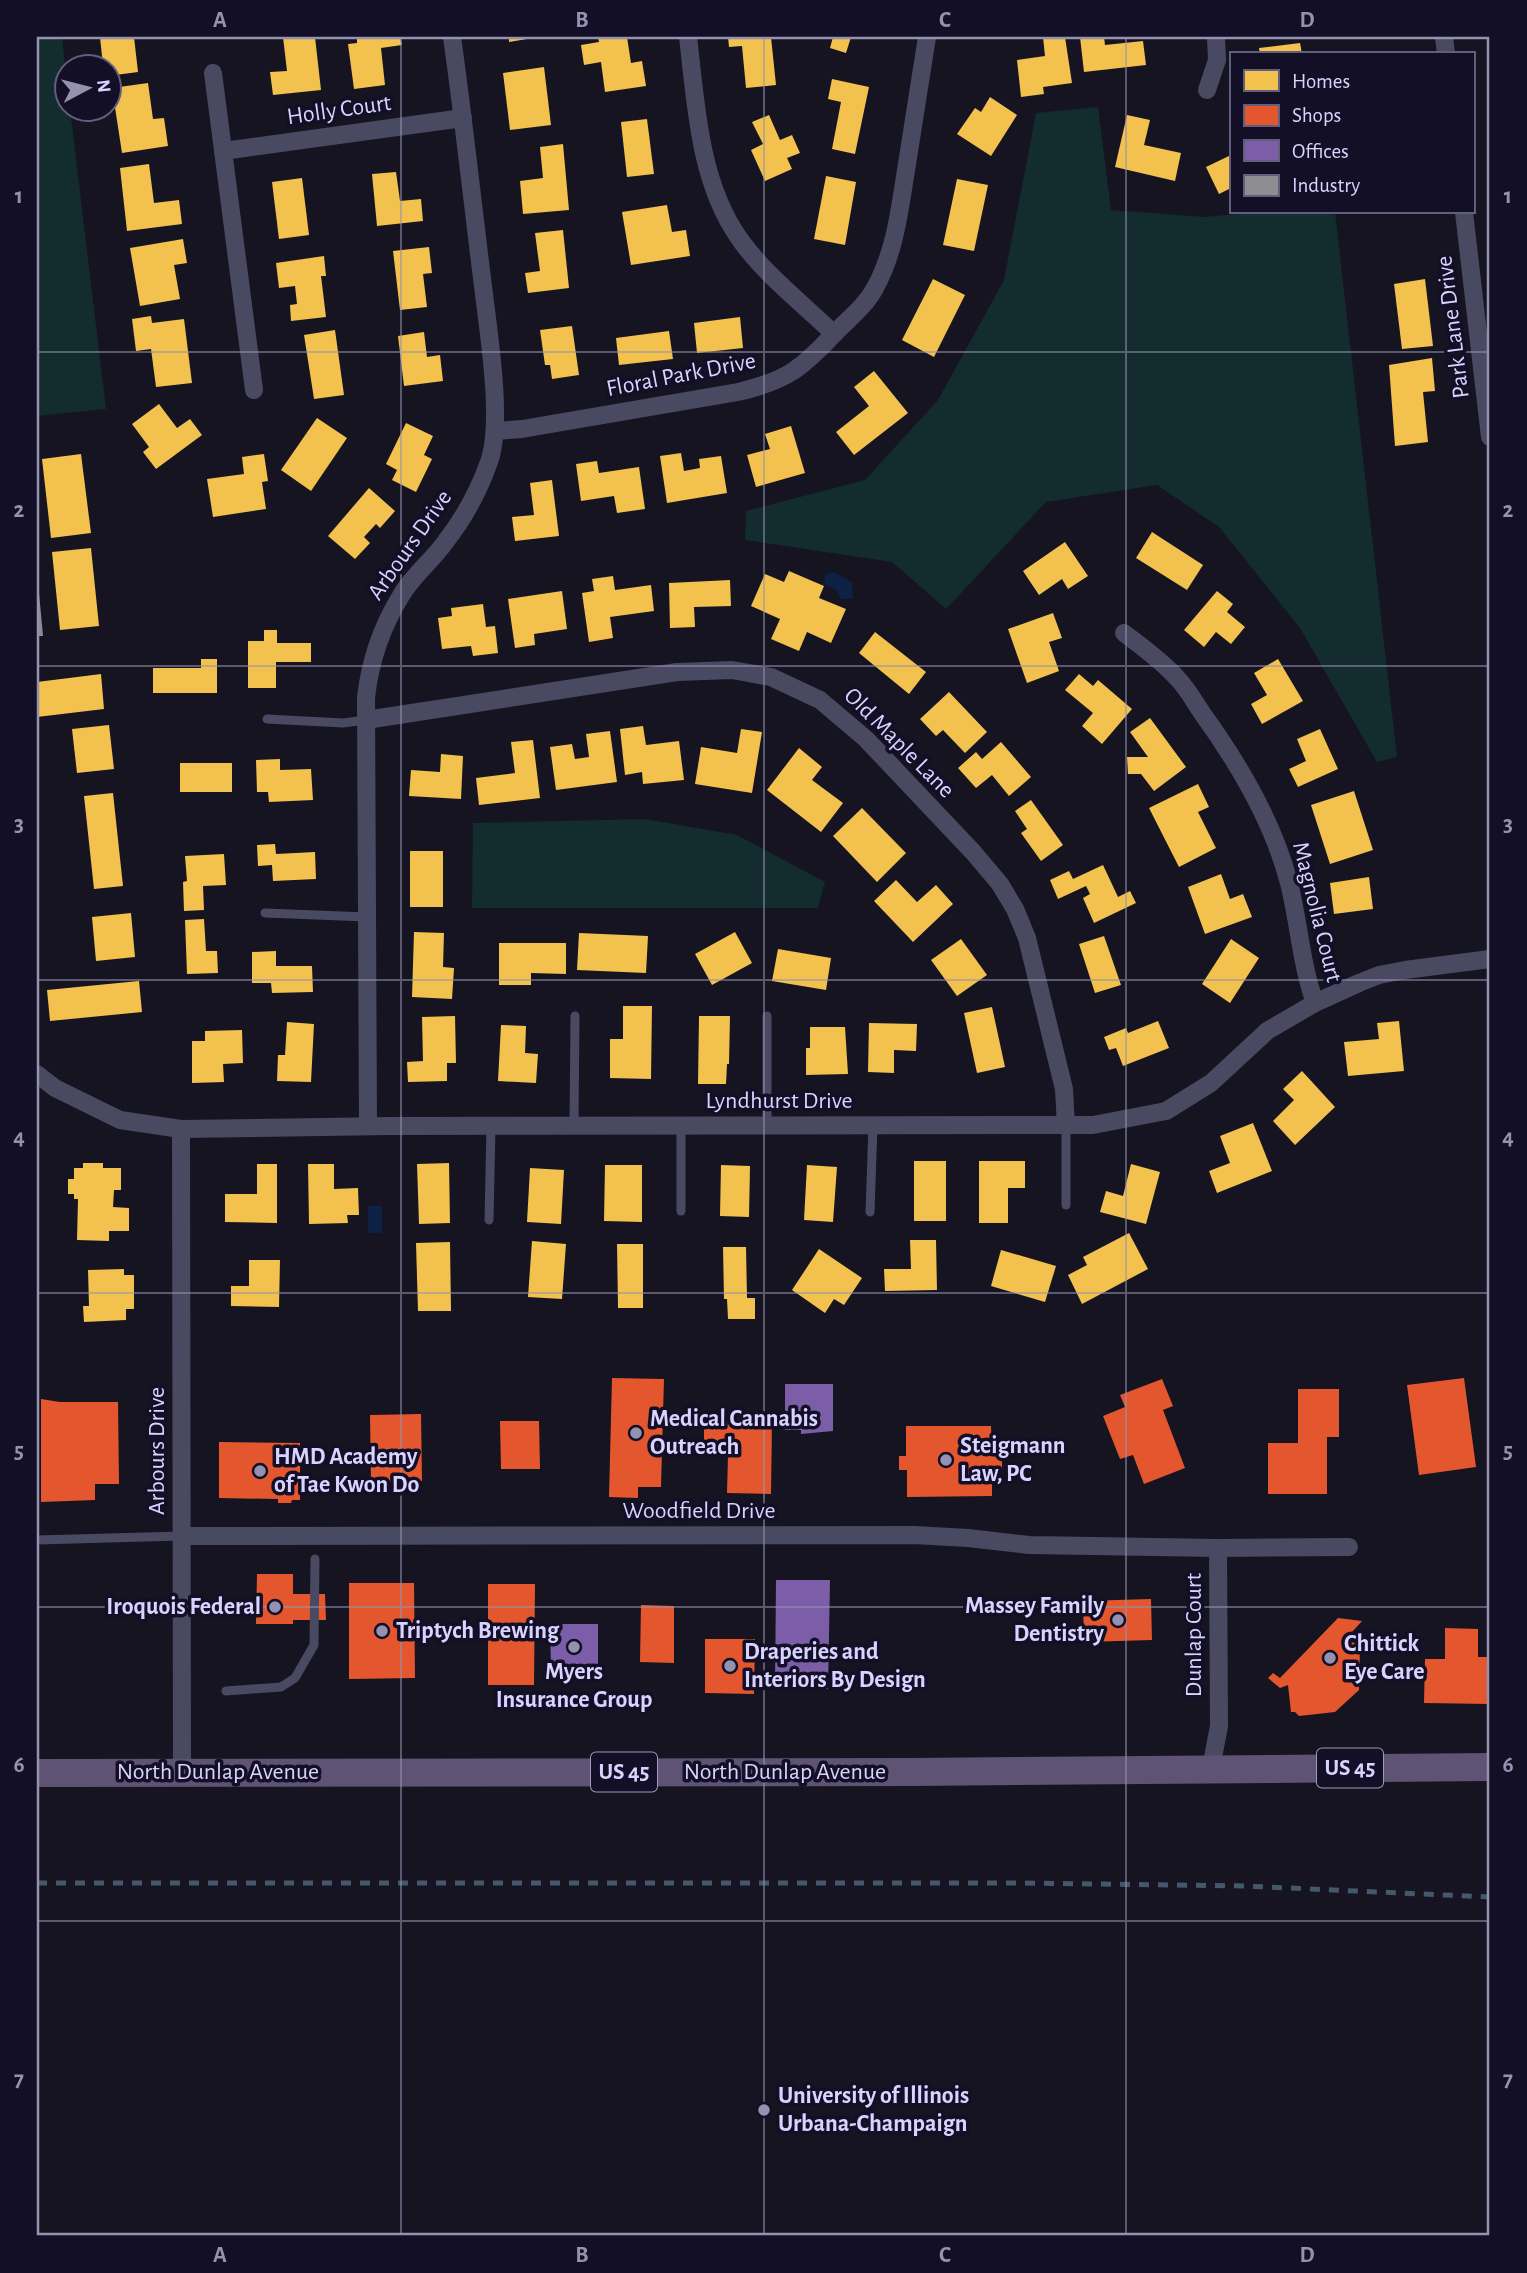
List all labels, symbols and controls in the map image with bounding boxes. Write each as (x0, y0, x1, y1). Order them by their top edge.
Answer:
text: A (213, 9, 227, 32)
text: B (575, 9, 589, 32)
text: C (939, 9, 951, 32)
text: D (1299, 9, 1315, 32)
north arrow (52, 52, 122, 122)
legend (1230, 52, 1474, 214)
text: Homes (1292, 71, 1350, 92)
text: N (93, 78, 114, 94)
street label: Holly Court (285, 91, 393, 129)
text: Shops (1292, 105, 1341, 126)
text: Offices (1292, 141, 1349, 162)
text: Industry (1292, 175, 1360, 196)
text: 1 (15, 185, 23, 208)
text: 1 (1504, 185, 1512, 208)
street label: Park Lane Drive (1432, 254, 1474, 400)
street label: Floral Park Drive (604, 349, 758, 401)
street label: Arbours Drive (363, 486, 457, 604)
text: 2 (14, 499, 25, 522)
text: 2 (1503, 499, 1514, 522)
street label: Old Maple Lane (839, 683, 959, 803)
text: 3 (14, 813, 24, 836)
text: 3 (1503, 813, 1513, 836)
street label: Magnolia Court (1288, 839, 1346, 985)
street label: Lyndhurst Drive (705, 1089, 853, 1113)
text: 4 (13, 1126, 25, 1149)
text: 4 (1502, 1126, 1514, 1149)
street label: Arbours Drive (145, 1387, 169, 1515)
place label: Medical Cannabis Outreach (650, 1407, 818, 1459)
marker: Medical Cannabis Outreach (628, 1425, 644, 1441)
place label: Steigmann Law, PC (960, 1434, 1066, 1486)
text: 5 (14, 1440, 24, 1463)
text: 5 (1503, 1440, 1513, 1463)
place label: HMD Academy of Tae Kwon Do (274, 1445, 419, 1497)
marker: Steigmann Law, PC (938, 1452, 954, 1468)
marker: HMD Academy of Tae Kwon Do (252, 1463, 268, 1479)
street label: Woodfield Drive (623, 1499, 776, 1523)
street label: Dunlap Court (1182, 1573, 1206, 1697)
place label: Massey Family Dentistry (965, 1594, 1104, 1646)
place label: Iroquois Federal (106, 1595, 261, 1619)
marker: Iroquois Federal (267, 1599, 283, 1615)
marker: Massey Family Dentistry (1110, 1612, 1126, 1628)
place label: Triptych Brewing (396, 1619, 560, 1643)
marker: Triptych Brewing (374, 1623, 390, 1639)
place label: Chittick Eye Care (1344, 1632, 1425, 1684)
marker: Myers Insurance Group (566, 1639, 582, 1655)
place label: Draperies and Interiors By Design (744, 1640, 926, 1692)
marker: Chittick Eye Care (1322, 1650, 1338, 1666)
marker: Draperies and Interiors By Design (722, 1658, 738, 1674)
place label: Myers Insurance Group (496, 1660, 652, 1712)
road number: US 45 (1317, 1749, 1383, 1788)
road number: US 45 (591, 1752, 657, 1792)
text: 6 (13, 1754, 25, 1777)
text: 6 (1502, 1754, 1514, 1777)
street label: North Dunlap Avenue (117, 1760, 319, 1784)
street label: North Dunlap Avenue (684, 1760, 886, 1784)
text: 7 (14, 2068, 24, 2091)
text: 7 (1503, 2068, 1513, 2091)
place label: University of Illinois Urbana-Champaign (778, 2084, 969, 2136)
marker: University of Illinois Urbana-Champaign (756, 2102, 772, 2118)
text: A (213, 2244, 227, 2267)
text: B (575, 2244, 589, 2267)
text: C (939, 2244, 951, 2267)
text: D (1299, 2244, 1315, 2267)

